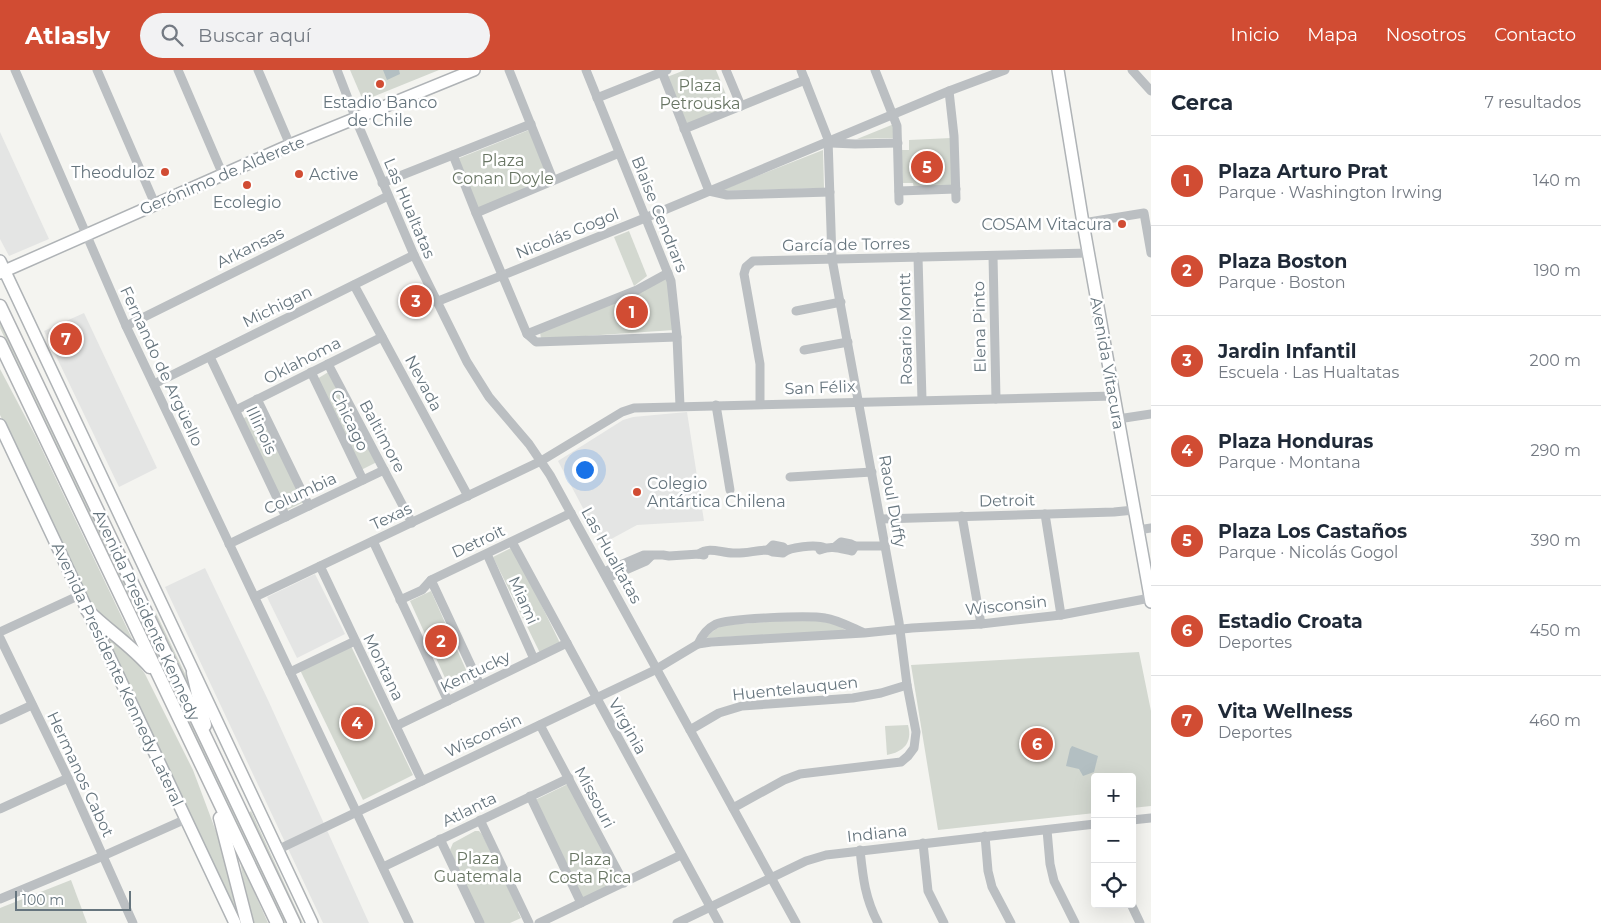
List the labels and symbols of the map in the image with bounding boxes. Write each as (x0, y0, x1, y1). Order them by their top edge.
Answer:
park label: Plaza Petrouska (659, 76, 741, 113)
marker: Estadio Banco de Chile (374, 78, 386, 90)
place label: Estadio Banco de Chile (323, 93, 437, 130)
street label: Gerónimo de Alderete (137, 132, 308, 219)
pin: 5 (911, 148, 943, 186)
park label: Plaza Conan Doyle (452, 151, 554, 188)
street label: Blaise Cendrars (628, 153, 692, 275)
street label: Las Hualtatas (380, 155, 439, 261)
place label: Theoduloz (71, 163, 155, 182)
place label: Active (309, 165, 358, 184)
marker: Theoduloz (159, 166, 171, 178)
marker: Active (293, 168, 305, 180)
marker: Ecolegio (241, 179, 253, 191)
place label: Ecolegio (213, 193, 281, 212)
street label: Nicolás Gogol (513, 204, 622, 263)
place label: COSAM Vitacura (981, 215, 1112, 234)
marker: COSAM Vitacura (1116, 218, 1128, 230)
street label: Arkansas (213, 223, 287, 272)
street label: García de Torres (782, 234, 910, 255)
street label: Rosario Montt (895, 272, 916, 385)
street label: Elena Pinto (969, 281, 990, 373)
street label: Michigan (239, 282, 315, 331)
pin: 3 (400, 282, 432, 320)
street label: Fernando de Argüello (116, 283, 207, 449)
pin: 1 (616, 293, 648, 331)
street label: Avenida Vitacura (1086, 295, 1129, 431)
pin: 7 (50, 320, 82, 358)
street label: Oklahoma (260, 333, 344, 388)
street label: Nevada (401, 352, 446, 414)
street label: San Félix (784, 377, 856, 398)
street label: Chicago (327, 386, 373, 454)
street label: Baltimore (356, 397, 410, 476)
street label: Illinois (242, 403, 281, 457)
street label: Raoul Duffy (875, 453, 910, 549)
your location (572, 457, 598, 483)
street label: Columbia (261, 468, 339, 518)
place label: Colegio Antártica Chilena (647, 474, 786, 511)
marker: Colegio Antártica Chilena (631, 486, 643, 498)
street label: Detroit (979, 491, 1036, 510)
street label: Texas (368, 499, 415, 534)
street label: Las Hualtatas (577, 504, 646, 607)
street label: Avenida Presidente Kennedy (89, 507, 204, 724)
street label: Detroit (449, 521, 508, 562)
street label: Avenida Presidente Kennedy Lateral (48, 539, 187, 809)
street label: Miami (505, 573, 542, 627)
street label: Wisconsin (964, 592, 1048, 619)
pin: 2 (425, 622, 457, 660)
street label: Montana (359, 631, 408, 704)
street label: Kentucky (437, 646, 514, 697)
street label: Huentelauquen (731, 672, 859, 705)
street label: Virginia (604, 695, 651, 758)
pin: 4 (341, 704, 373, 742)
street label: Hermanos Cabot (43, 708, 118, 840)
street label: Wisconsin (442, 709, 524, 761)
pin: 6 (1021, 725, 1053, 763)
street label: Missouri (571, 763, 619, 831)
street label: Atlanta (439, 788, 499, 831)
street label: Indiana (846, 821, 908, 846)
park label: Plaza Guatemala (434, 849, 522, 886)
park label: Plaza Costa Rica (549, 850, 631, 887)
scale bar (15, 888, 131, 911)

